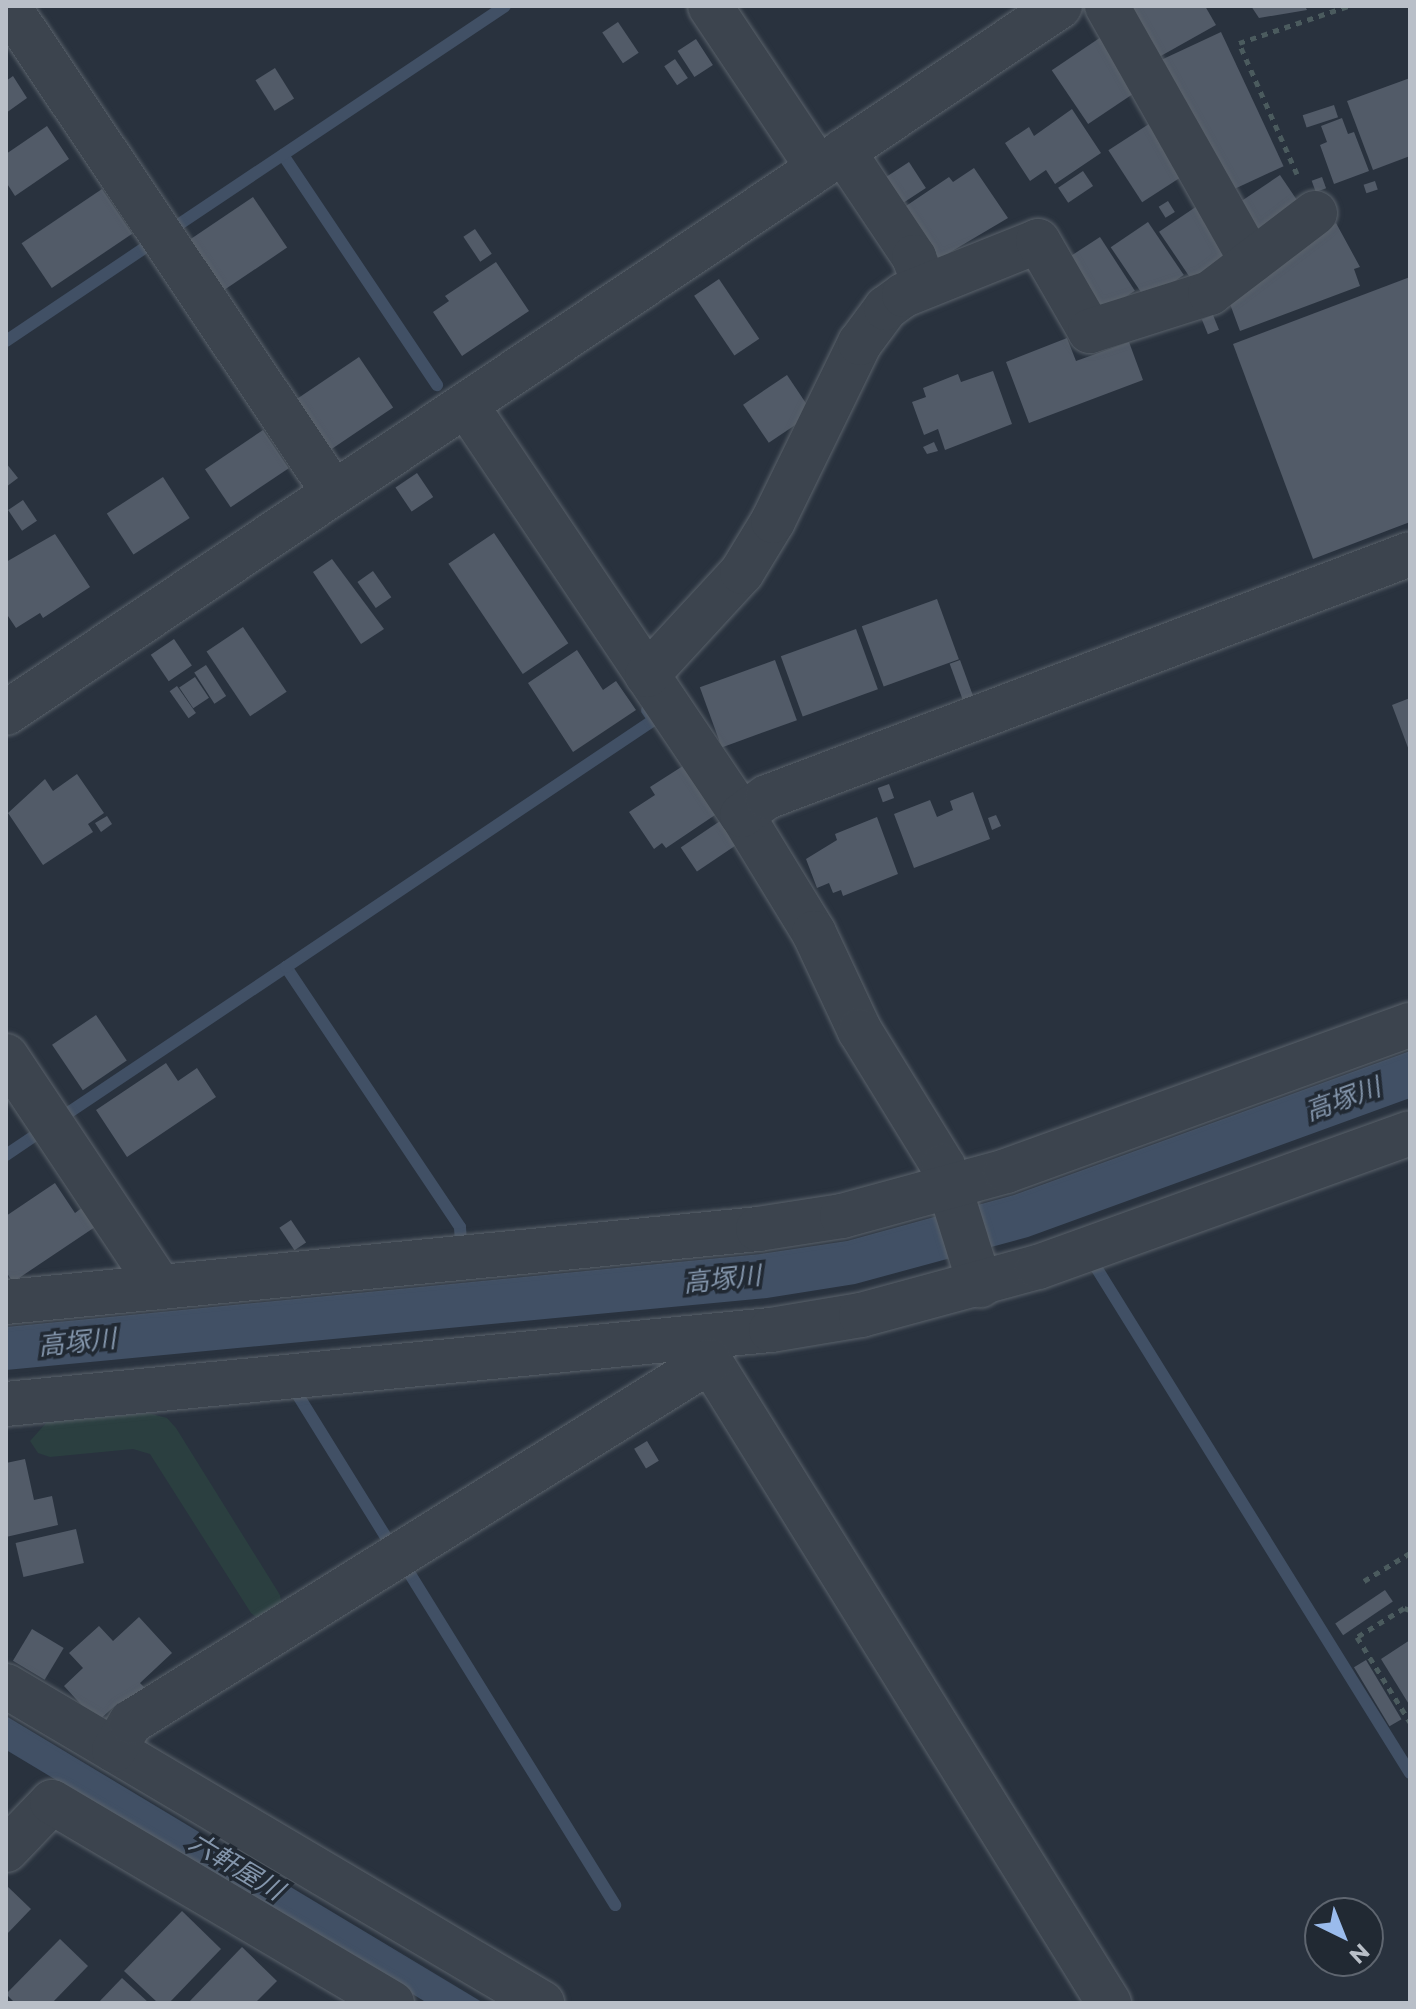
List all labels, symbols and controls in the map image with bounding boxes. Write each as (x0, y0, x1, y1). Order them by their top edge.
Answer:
water label: 高塚川 (1301, 1072, 1385, 1128)
water label: 高塚川 (682, 1260, 762, 1300)
water label: 高塚川 (37, 1323, 117, 1363)
water label: 六軒屋川 (183, 1827, 289, 1907)
north arrow (1304, 1897, 1384, 1977)
text: N (1344, 1938, 1375, 1969)

